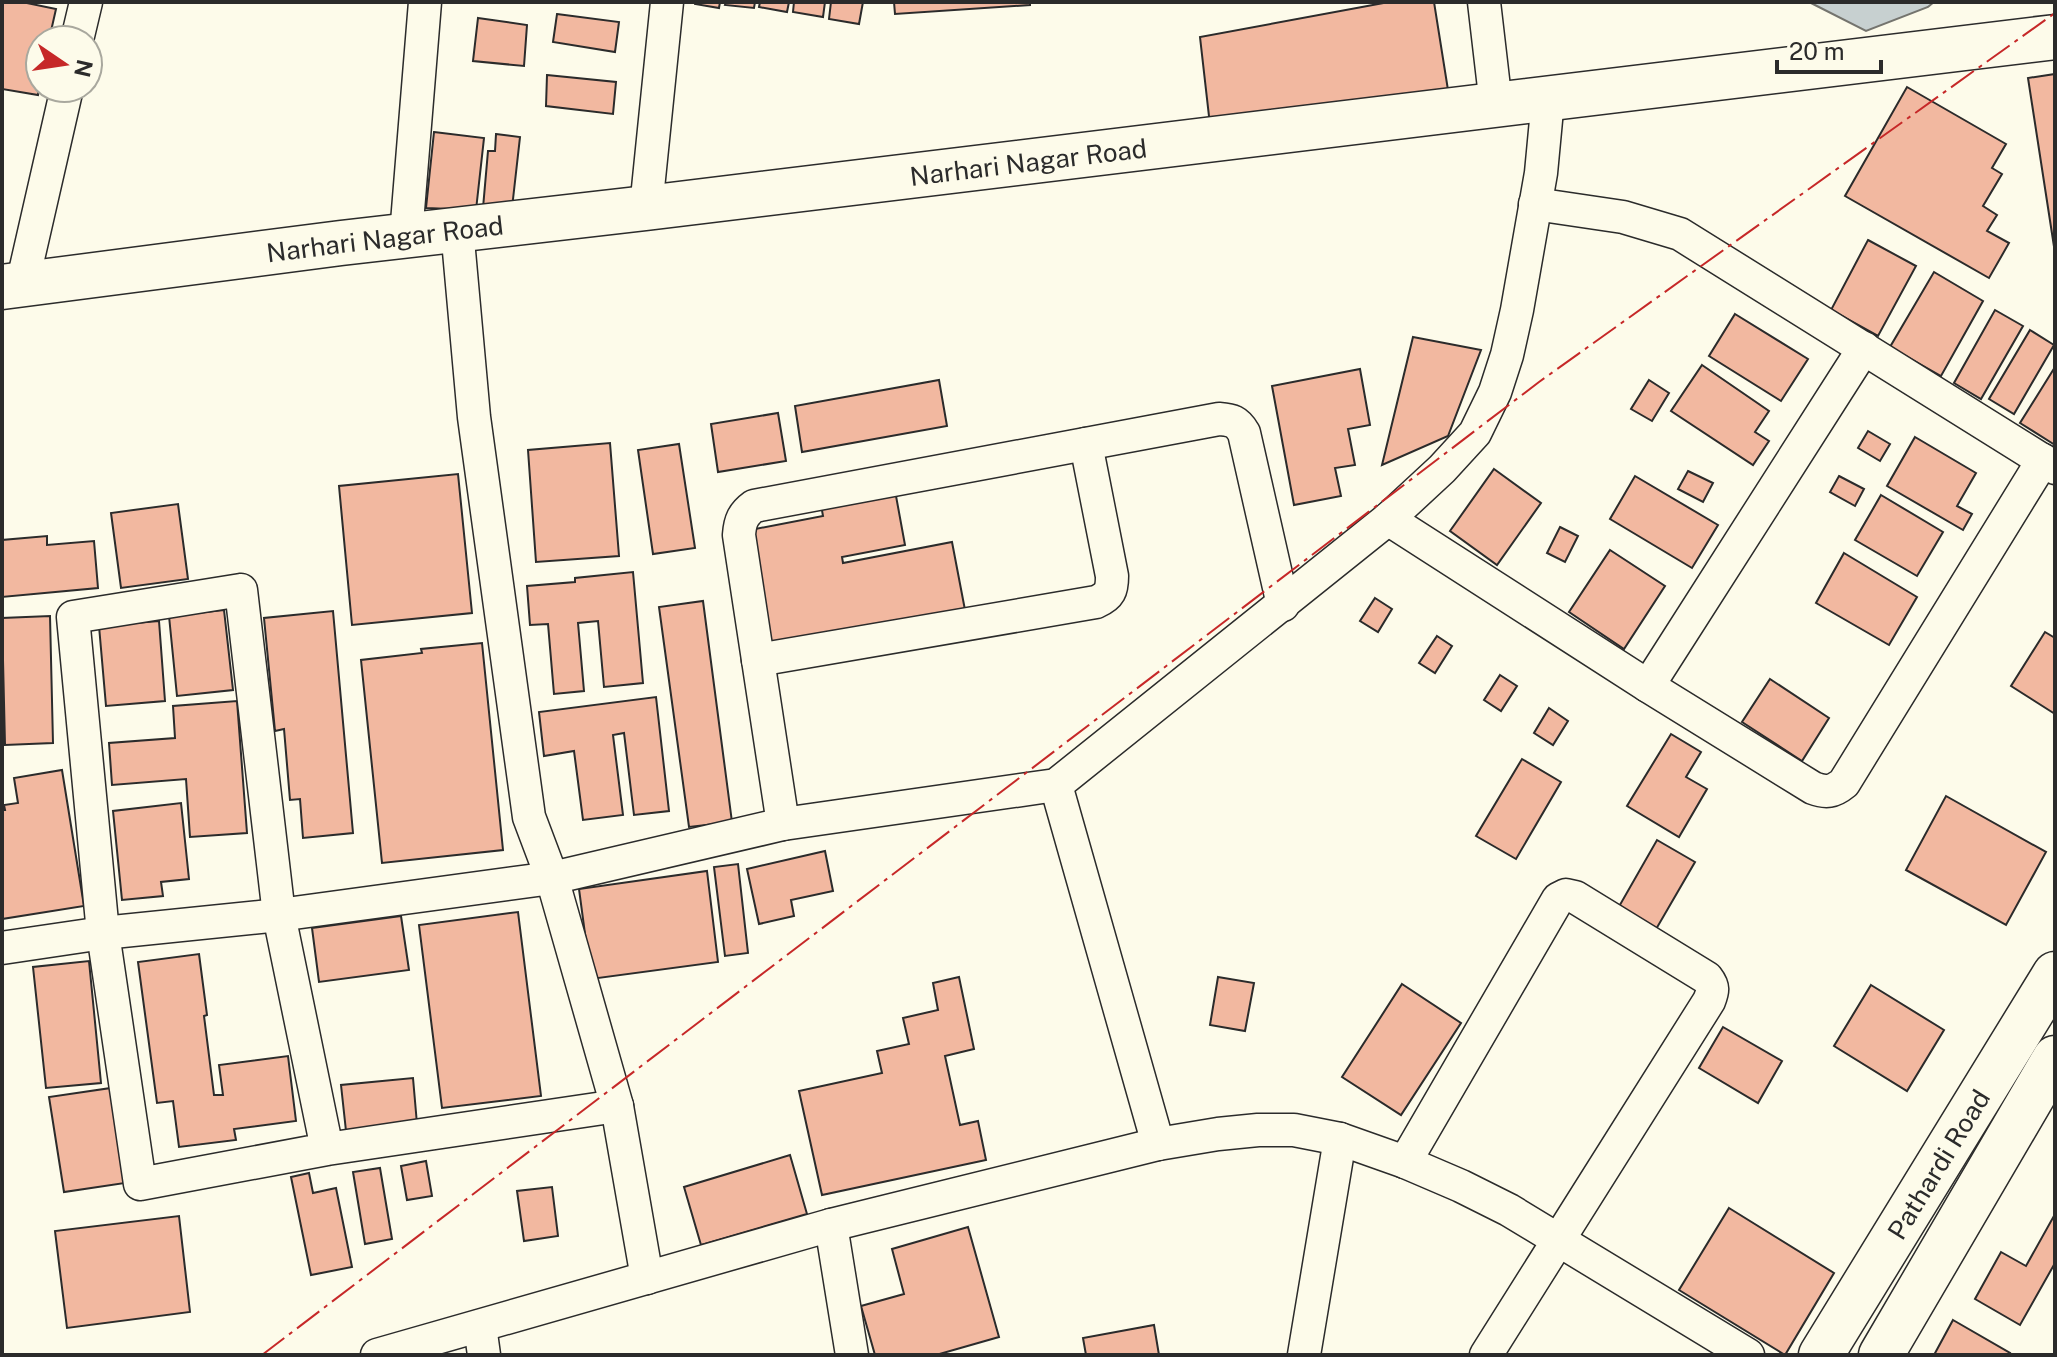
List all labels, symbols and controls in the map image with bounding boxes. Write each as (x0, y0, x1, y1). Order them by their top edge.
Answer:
north arrow (24, 24, 104, 104)
scale bar (1777, 24, 1881, 74)
text: 20 m (1789, 37, 1845, 65)
text: N (69, 57, 98, 80)
street label: Narhari Nagar Road (908, 132, 1149, 191)
street label: Narhari Nagar Road (264, 209, 505, 268)
street label: Pathardi Road (1881, 1084, 1996, 1245)

